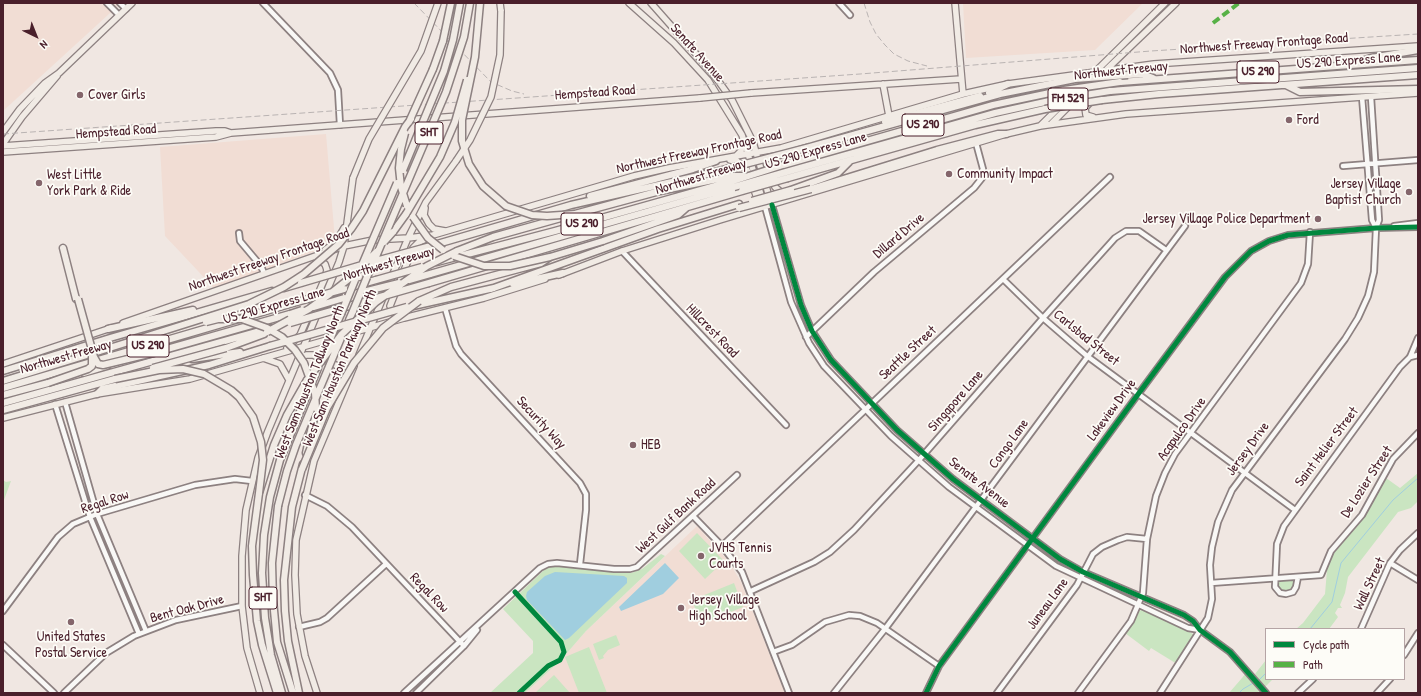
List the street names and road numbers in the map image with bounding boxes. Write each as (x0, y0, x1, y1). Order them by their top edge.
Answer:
street label: Senate Avenue (666, 20, 728, 86)
street label: Northwest Freeway Frontage Road (1179, 30, 1349, 58)
street label: US 290 Express Lane (1296, 49, 1402, 73)
street label: Northwest Freeway (1073, 58, 1169, 84)
road number: US 290 (1237, 61, 1279, 83)
street label: Hempstead Road (554, 82, 636, 104)
road number: FM 529 (1048, 88, 1088, 110)
road number: US 290 (902, 114, 944, 136)
street label: Hempstead Road (75, 121, 157, 143)
road number: SHT (415, 122, 443, 144)
street label: Northwest Freeway Frontage Road (615, 126, 783, 178)
street label: US 290 Express Lane (763, 129, 869, 173)
street label: Northwest Freeway (653, 155, 749, 199)
street label: Dillard Drive (870, 210, 928, 262)
road number: US 290 (561, 213, 603, 235)
street label: Northwest Freeway Frontage Road (187, 225, 351, 295)
street label: Northwest Freeway (341, 243, 437, 285)
street label: US 290 Express Lane (221, 284, 327, 328)
street label: West Sam Houston Parkway North (299, 287, 381, 449)
street label: Hillcrest Road (682, 301, 742, 361)
street label: West Sam Houston Tollway North (271, 303, 349, 461)
street label: Carlsbad Street (1050, 306, 1122, 370)
street label: Seattle Street (876, 322, 940, 384)
road number: US 290 (127, 335, 169, 357)
street label: Northwest Freeway (18, 336, 114, 378)
street label: Singapore Lane (925, 367, 987, 435)
street label: Lakeview Drive (1084, 376, 1140, 444)
street label: Security Way (513, 393, 569, 453)
street label: Acapulco Drive (1154, 394, 1210, 464)
street label: Saint Helier Street (1292, 404, 1362, 490)
street label: Congo Lane (985, 416, 1033, 472)
street label: Jersey Drive (1223, 419, 1273, 479)
street label: De Lozier Street (1338, 443, 1396, 521)
street label: Senate Avenue (945, 454, 1013, 512)
street label: West Gulf Bank Road (633, 475, 719, 557)
street label: Regal Row (79, 486, 131, 518)
street label: Wall Street (1351, 555, 1389, 613)
street label: Regal Row (406, 570, 452, 616)
street label: Juneau Lane (1024, 575, 1072, 633)
road number: SHT (249, 587, 277, 609)
street label: Bent Oak Drive (148, 591, 226, 627)

